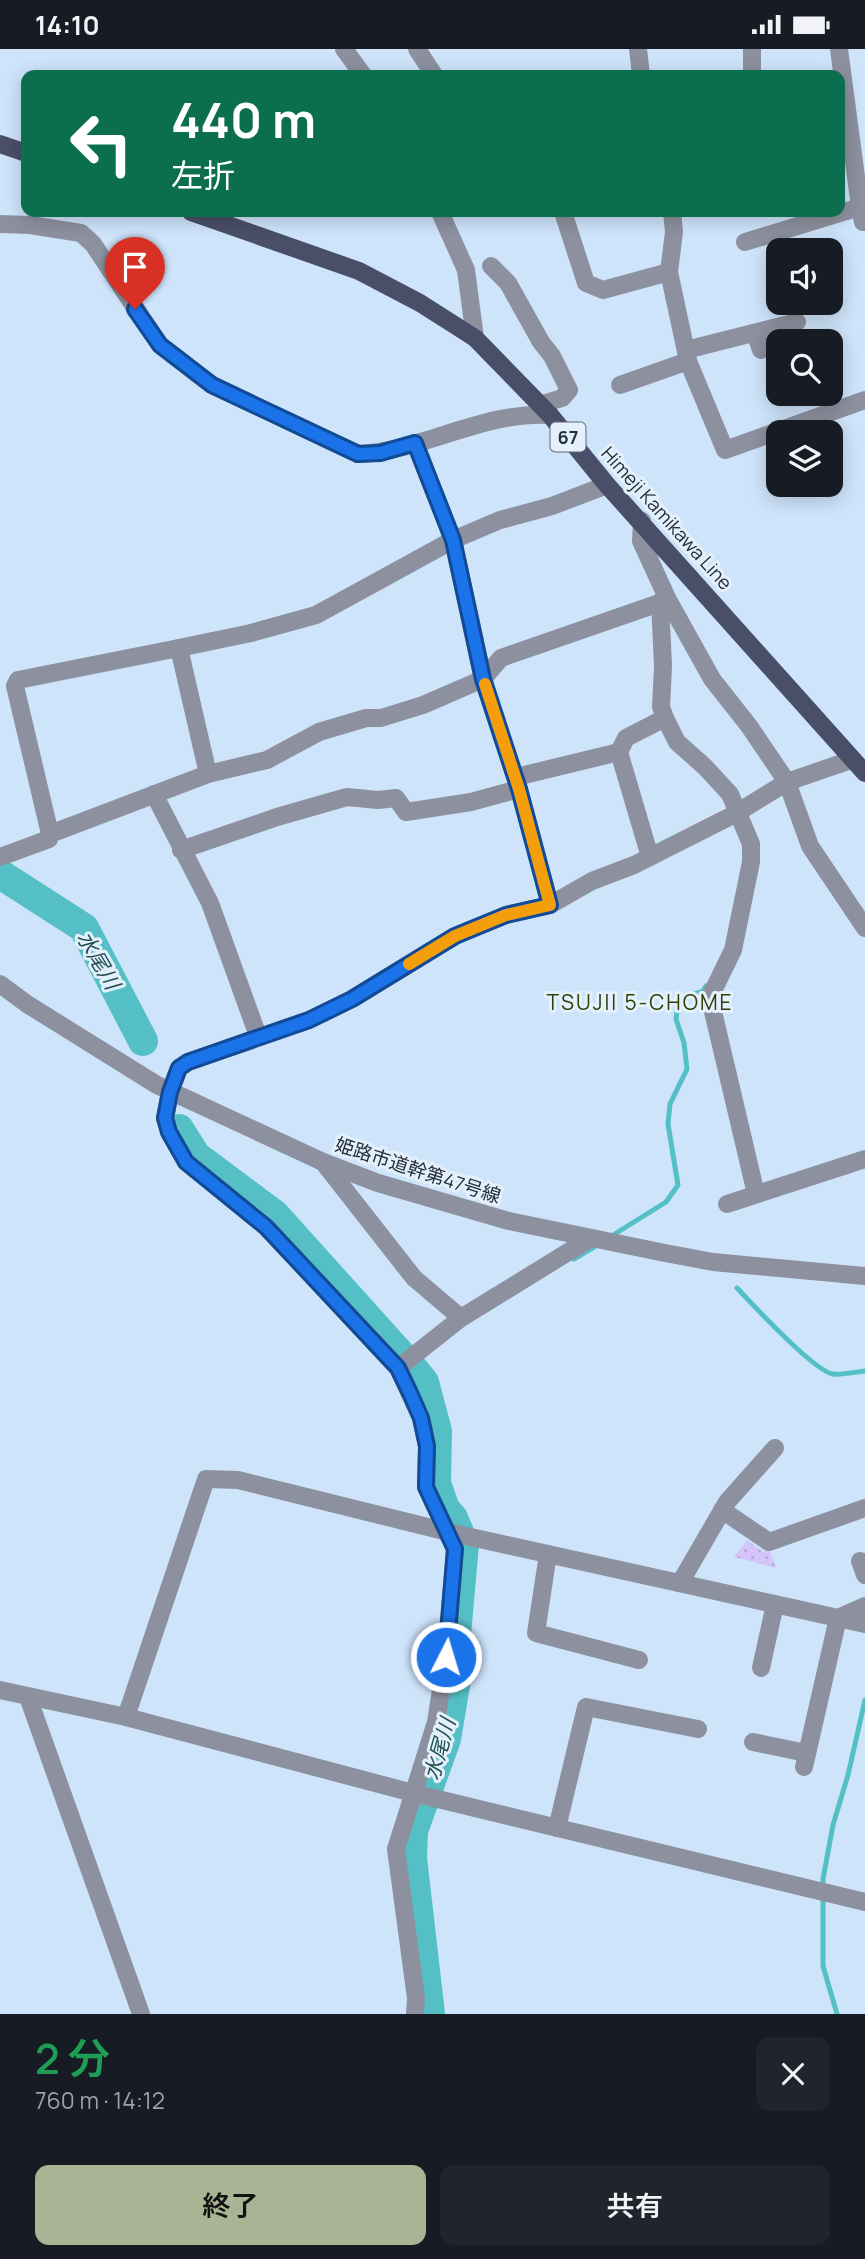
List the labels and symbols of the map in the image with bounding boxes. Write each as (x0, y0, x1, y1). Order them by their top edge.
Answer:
pin (105, 237, 165, 309)
road number: 67 (550, 423, 586, 451)
street label: Himeji Kamikawa Line (596, 441, 738, 595)
water label: 水尾川 (71, 926, 128, 996)
district label: TSUJII 5-CHOME (546, 988, 734, 1016)
street label: 姫路市道幹第47号線 (332, 1131, 504, 1209)
position arrow (409, 1620, 483, 1694)
water label: 水尾川 (417, 1713, 462, 1783)

